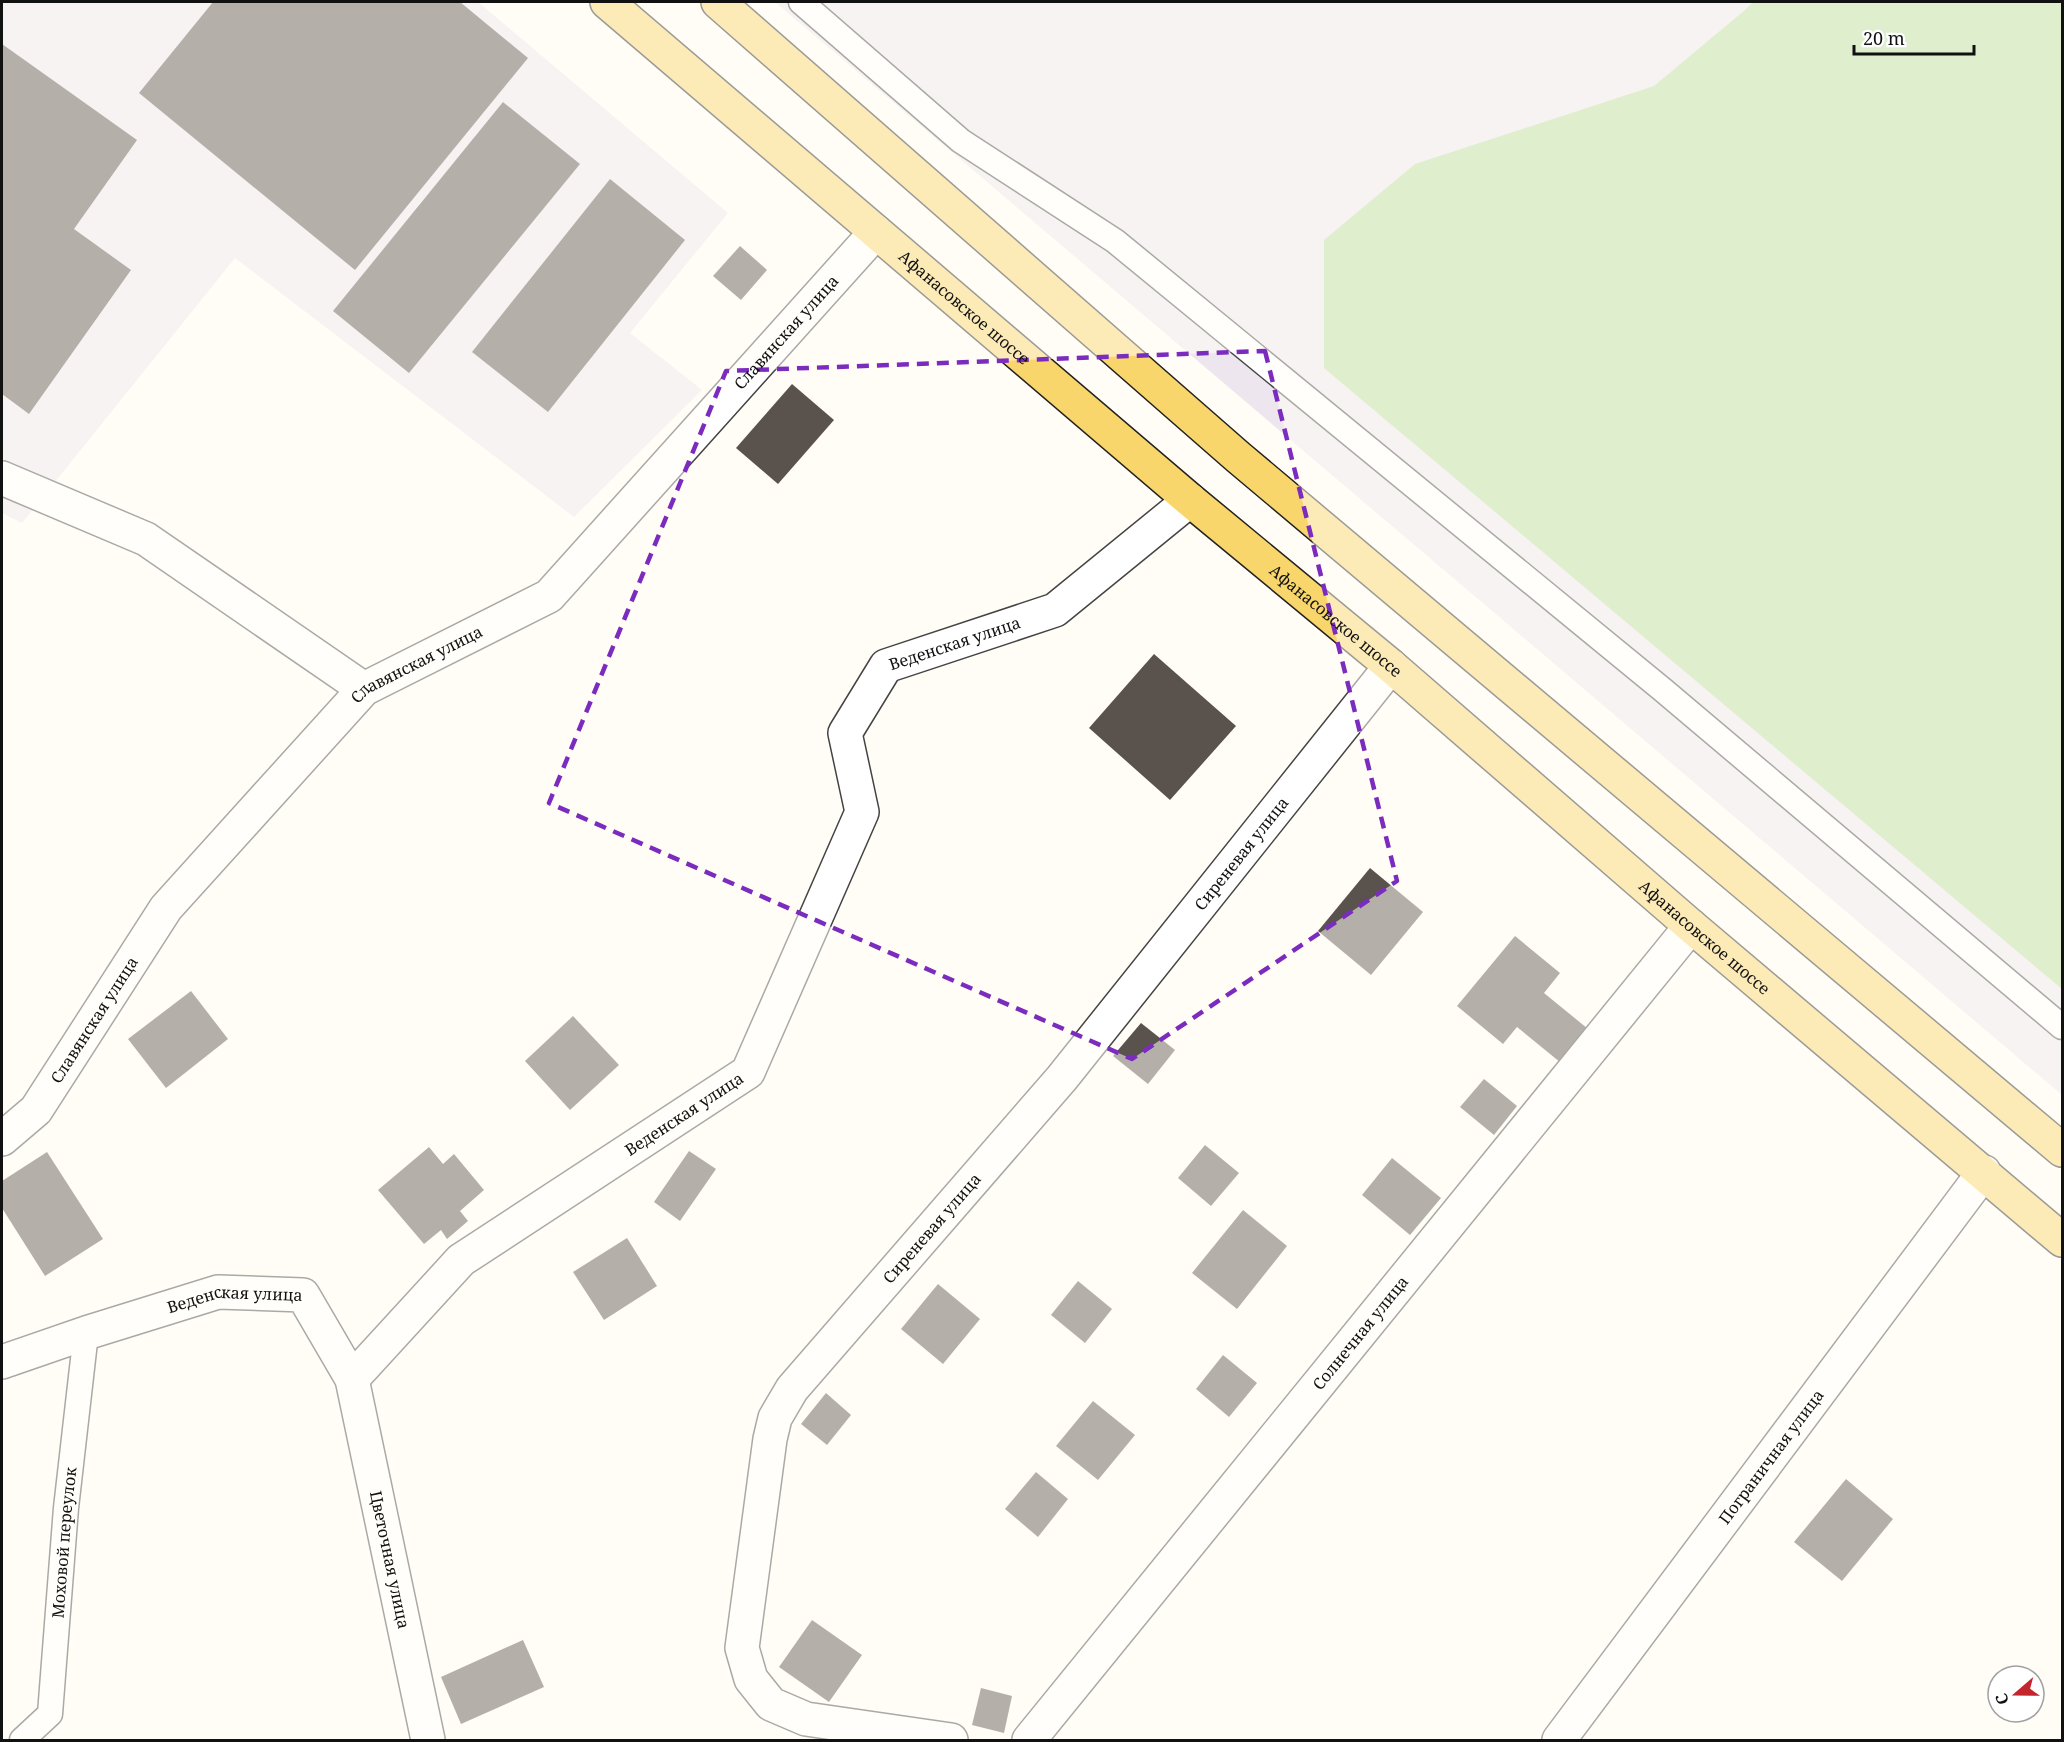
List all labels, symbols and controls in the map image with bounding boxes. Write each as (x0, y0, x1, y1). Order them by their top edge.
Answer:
scale bar (1854, 18, 1974, 56)
text: 20 m (1863, 26, 1905, 50)
street label: Афанасовское шоссе (894, 245, 1035, 369)
street label: Славянская улица (729, 270, 843, 394)
street label: Афанасовское шоссе (1265, 559, 1407, 682)
street label: Веденская улица (886, 611, 1023, 675)
street label: Славянская улица (345, 620, 486, 708)
street label: Сиреневая улица (1189, 792, 1293, 915)
street label: Афанасовское шоссе (1634, 875, 1775, 999)
street label: Славянская улица (45, 952, 143, 1087)
street label: Веденская улица (621, 1067, 748, 1161)
street label: Сиреневая улица (878, 1168, 986, 1288)
street label: Солнечная улица (1307, 1271, 1413, 1394)
street label: Веденская улица (164, 1280, 303, 1318)
street label: Пограничная улица (1713, 1385, 1829, 1528)
street label: Моховой переулок (46, 1465, 82, 1619)
street label: Цветочная улица (365, 1489, 415, 1631)
north arrow (1986, 1664, 2046, 1724)
text: С (1990, 1690, 2014, 1708)

